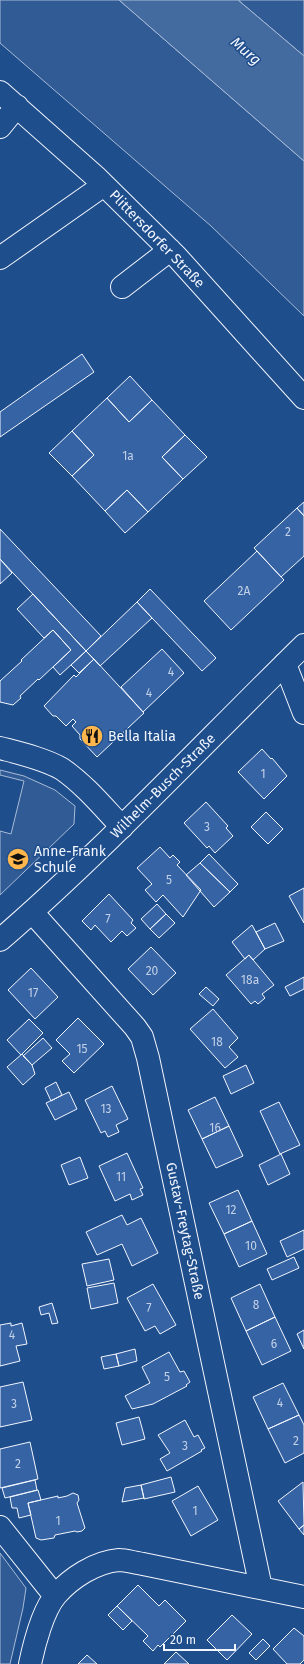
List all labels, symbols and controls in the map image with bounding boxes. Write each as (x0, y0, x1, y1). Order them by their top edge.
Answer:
water label: Murg (227, 33, 265, 69)
street label: Plittersdorfer Straße (106, 186, 208, 292)
house number: 1a (122, 449, 134, 463)
house number: 2 (285, 525, 291, 539)
house number: 2A (238, 584, 251, 598)
house number: 4 (168, 665, 175, 679)
house number: 4 (146, 686, 153, 700)
restaurant icon: Bella Italia (79, 723, 105, 749)
place label: Bella Italia (108, 728, 176, 745)
street label: Wilhelm-Busch-Straße (107, 730, 219, 842)
house number: 1 (260, 767, 266, 781)
house number: 3 (204, 820, 210, 834)
place label: Anne-Frank Schule (34, 843, 107, 876)
school or university icon: Anne-Frank Schule (5, 846, 31, 872)
house number: 5 (166, 873, 172, 887)
house number: 7 (105, 912, 111, 926)
house number: 20 (146, 964, 159, 978)
house number: 18a (241, 973, 259, 987)
house number: 17 (28, 986, 38, 1000)
house number: 18 (211, 1035, 223, 1049)
house number: 15 (76, 1042, 88, 1056)
house number: 13 (100, 1102, 112, 1116)
house number: 16 (209, 1121, 221, 1135)
street label: Gustav-Freytag-Straße (162, 1161, 208, 1301)
house number: 11 (116, 1170, 126, 1184)
house number: 12 (225, 1203, 237, 1217)
house number: 10 (245, 1239, 257, 1253)
house number: 8 (253, 1298, 260, 1312)
house number: 7 (146, 1301, 152, 1315)
house number: 4 (9, 1328, 16, 1342)
house number: 6 (271, 1337, 277, 1351)
house number: 5 (164, 1370, 170, 1384)
house number: 4 (277, 1396, 284, 1410)
house number: 3 (11, 1397, 17, 1411)
house number: 2 (293, 1434, 299, 1448)
house number: 3 (182, 1439, 188, 1453)
house number: 2 (15, 1457, 21, 1471)
house number: 1 (192, 1504, 198, 1518)
house number: 1 (55, 1514, 61, 1528)
scale bar (164, 1626, 235, 1652)
text: 20 m (170, 1633, 196, 1647)

